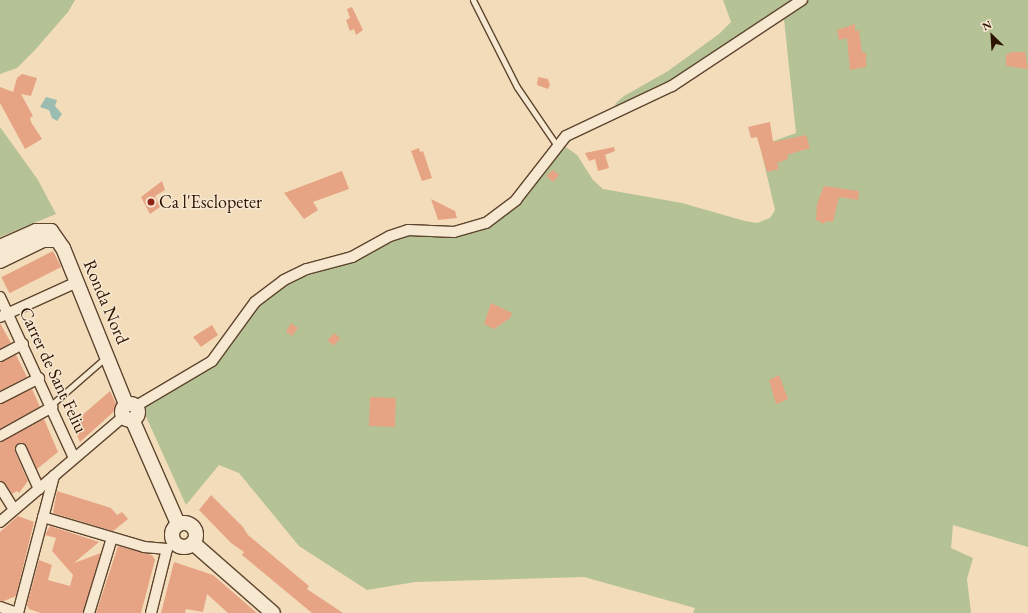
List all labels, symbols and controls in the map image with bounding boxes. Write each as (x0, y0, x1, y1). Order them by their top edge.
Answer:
north arrow (972, 16, 1012, 56)
text: N (980, 17, 994, 33)
place label: Ca l'Esclopeter (159, 191, 262, 213)
marker: Ca l'Esclopeter (146, 197, 156, 207)
street label: Ronda Nord (79, 257, 133, 347)
street label: Carrer de Sant Feliu (14, 304, 92, 436)

